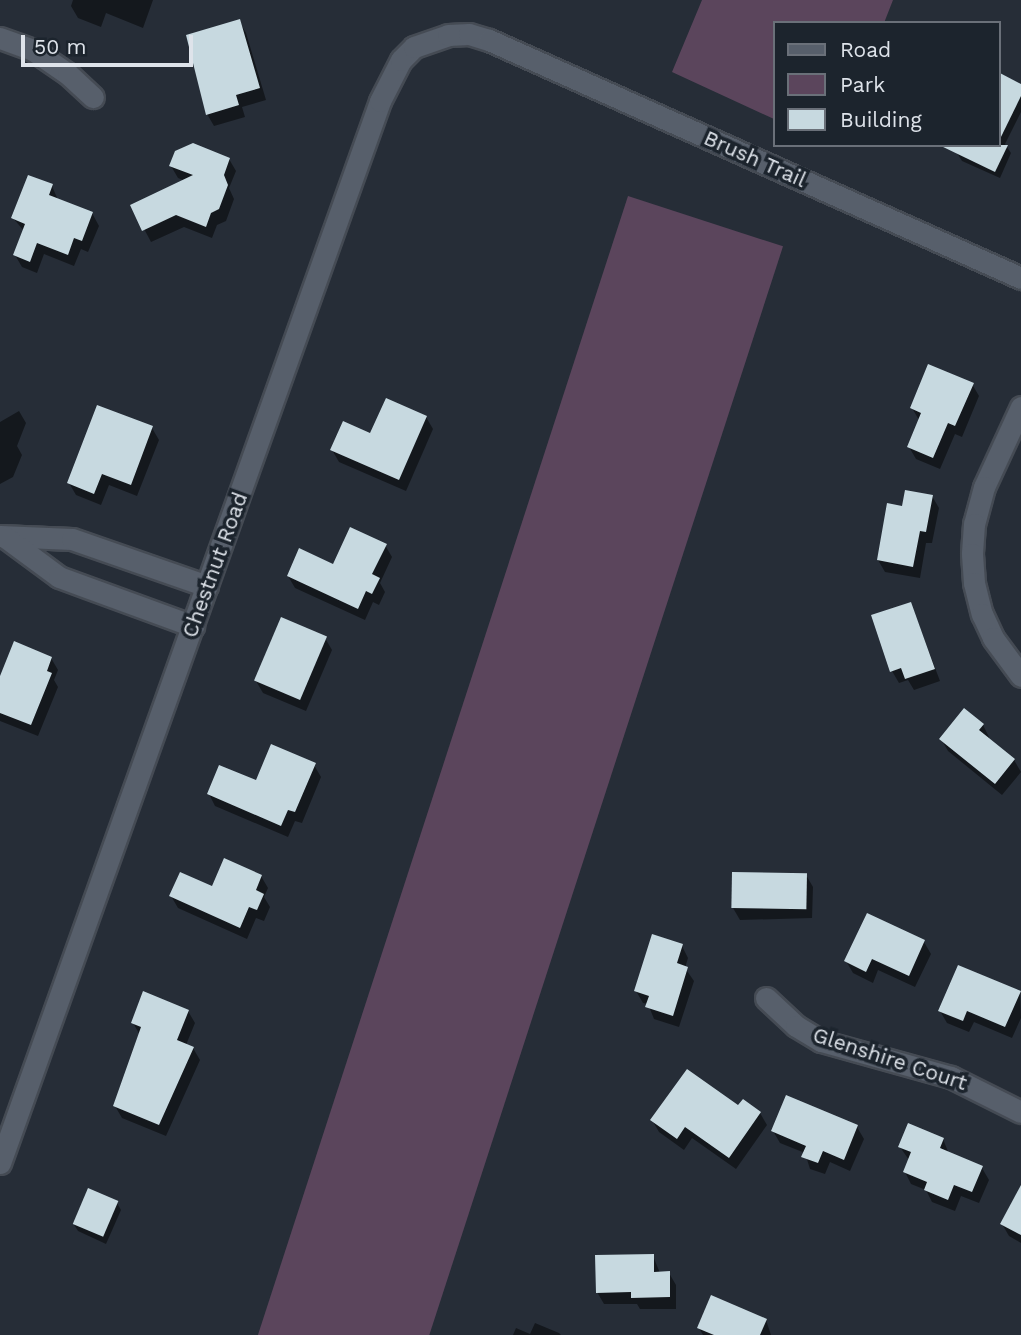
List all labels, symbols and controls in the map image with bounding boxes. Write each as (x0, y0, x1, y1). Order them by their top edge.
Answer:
scale bar (24, 21, 196, 65)
legend (772, 21, 1000, 147)
text: 50 m (34, 34, 86, 59)
text: Road (840, 37, 891, 62)
text: Park (840, 72, 885, 97)
text: Building (840, 107, 922, 132)
street label: Brush Trail (700, 125, 810, 193)
street label: Chestnut Road (177, 489, 253, 641)
street label: Glenshire Court (810, 1022, 970, 1096)

